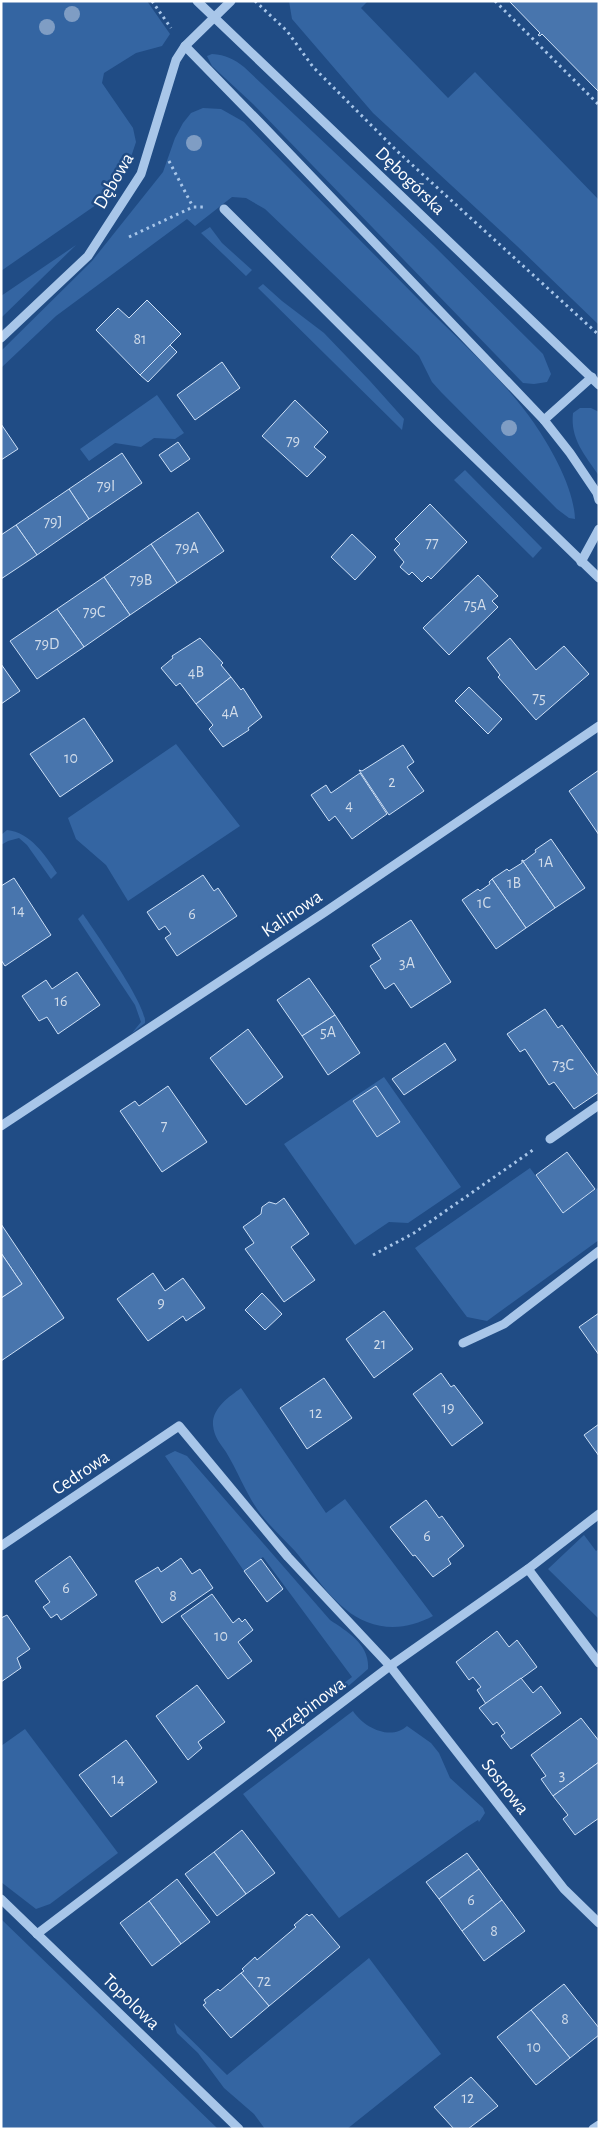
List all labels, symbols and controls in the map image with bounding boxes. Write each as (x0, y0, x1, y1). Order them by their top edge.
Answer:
street label: Dębogórska (371, 143, 449, 219)
street label: Dębowa (90, 150, 138, 212)
house number: 81 (133, 331, 147, 347)
house number: 79 (286, 433, 300, 449)
house number: 79I (97, 478, 115, 494)
house number: 79J (43, 514, 63, 530)
house number: 77 (425, 535, 439, 551)
house number: 79A (175, 540, 199, 556)
house number: 79B (130, 572, 152, 588)
house number: 75A (464, 597, 486, 613)
house number: 79C (83, 604, 105, 620)
house number: 79D (35, 636, 59, 652)
house number: 4B (188, 664, 204, 680)
house number: 75 (532, 690, 546, 706)
house number: 4A (222, 704, 238, 720)
house number: 10 (64, 750, 78, 766)
house number: 2 (388, 774, 396, 790)
house number: 4 (345, 797, 353, 813)
house number: 1A (539, 854, 553, 870)
house number: 1B (507, 875, 521, 891)
street label: Kalinowa (258, 887, 326, 941)
house number: 1C (477, 895, 491, 911)
house number: 14 (11, 902, 25, 918)
house number: 6 (188, 906, 196, 922)
house number: 3A (399, 955, 415, 971)
house number: 16 (54, 993, 68, 1009)
house number: 5A (320, 1024, 336, 1040)
house number: 73C (552, 1057, 574, 1073)
house number: 7 (161, 1118, 168, 1134)
house number: 9 (157, 1295, 165, 1311)
house number: 21 (374, 1336, 386, 1352)
house number: 19 (441, 1400, 455, 1416)
house number: 12 (310, 1405, 322, 1421)
street label: Cedrowa (49, 1447, 113, 1499)
house number: 6 (423, 1528, 431, 1544)
house number: 6 (62, 1580, 70, 1596)
house number: 8 (169, 1588, 177, 1604)
house number: 10 (214, 1628, 228, 1644)
street label: Jarzębinowa (265, 1674, 349, 1744)
street label: Sosnowa (477, 1755, 533, 1819)
house number: 3 (559, 1767, 565, 1783)
house number: 14 (111, 1771, 125, 1787)
house number: 6 (467, 1892, 475, 1908)
house number: 8 (490, 1923, 498, 1939)
street label: Topolowa (99, 1970, 163, 2034)
house number: 72 (257, 1973, 271, 1989)
house number: 8 (561, 2011, 569, 2027)
house number: 10 (527, 2039, 541, 2055)
house number: 12 (462, 2090, 474, 2106)

